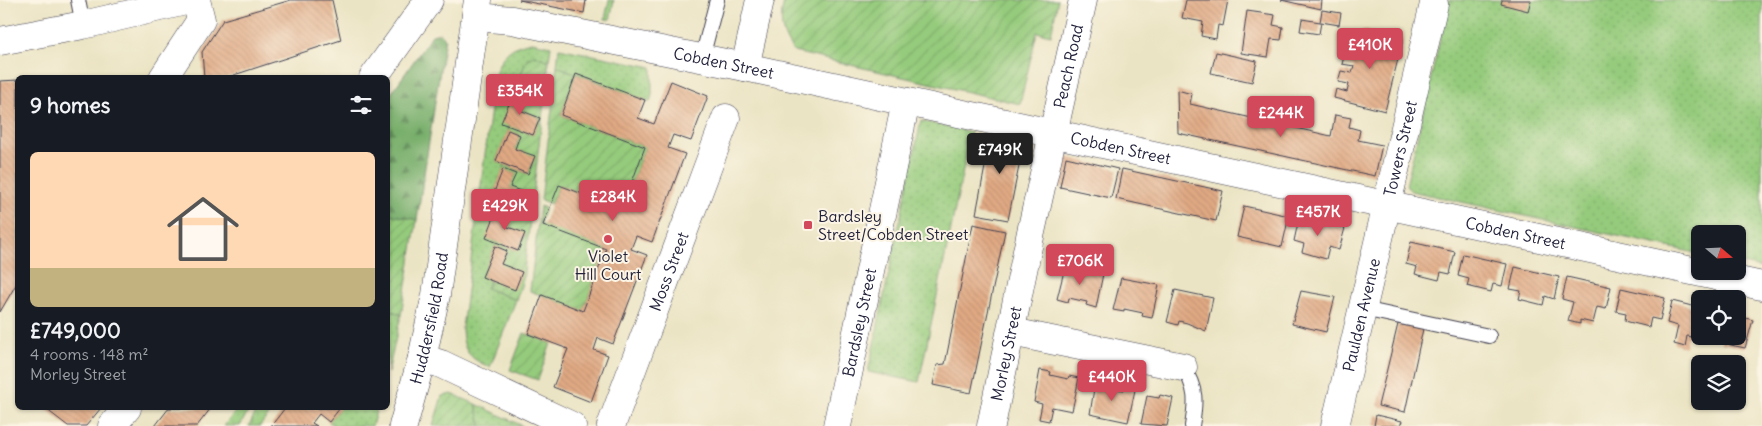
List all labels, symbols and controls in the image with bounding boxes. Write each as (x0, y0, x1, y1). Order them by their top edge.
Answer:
street label: Peach Road (1049, 22, 1087, 110)
pin: £410K (1335, 28, 1405, 70)
text: £410K (1348, 34, 1392, 54)
street label: Cobden Street (672, 43, 776, 83)
pin: £354K (485, 74, 555, 116)
text: £354K (497, 80, 543, 100)
icon: filters (347, 91, 375, 119)
text: 9 homes (30, 92, 110, 119)
pin: £244K (1246, 96, 1316, 138)
street label: Towers Street (1379, 98, 1421, 198)
text: £244K (1258, 102, 1304, 122)
street label: Cobden Street (1069, 127, 1173, 169)
pin: £749K (965, 132, 1035, 175)
text: £749K (978, 139, 1022, 159)
pin: £284K (578, 180, 648, 222)
icon: home (158, 184, 248, 274)
text: £284K (590, 186, 636, 206)
pin: £429K (470, 188, 540, 231)
pin: £457K (1283, 194, 1353, 237)
text: £429K (482, 195, 528, 215)
text: £457K (1296, 201, 1340, 221)
place label: Bardsley Street/Cobden Street (818, 206, 969, 244)
street label: Cobden Street (1464, 212, 1568, 254)
marker: Bardsley Street/Cobden Street (802, 219, 814, 231)
north arrow (1691, 225, 1746, 280)
map controls (1691, 225, 1746, 410)
street label: Moss Street (645, 228, 693, 314)
marker: Violet Hill Court (602, 233, 614, 245)
pin: £706K (1045, 244, 1115, 286)
place label: Violet Hill Court (575, 246, 642, 284)
text: £706K (1057, 250, 1103, 270)
street label: Huddersfield Road (405, 251, 452, 386)
street label: Paulden Avenue (1338, 256, 1384, 374)
street label: Bardsley Street (838, 266, 880, 378)
button: locate (1691, 290, 1746, 345)
street label: Morley Street (986, 304, 1026, 403)
text: £749,000 (30, 317, 121, 344)
text: 4 rooms · 148 m² (30, 344, 149, 364)
button: layers (1691, 355, 1746, 410)
pin: £440K (1077, 360, 1147, 402)
text: Morley Street (30, 364, 126, 384)
text: £440K (1088, 366, 1136, 386)

